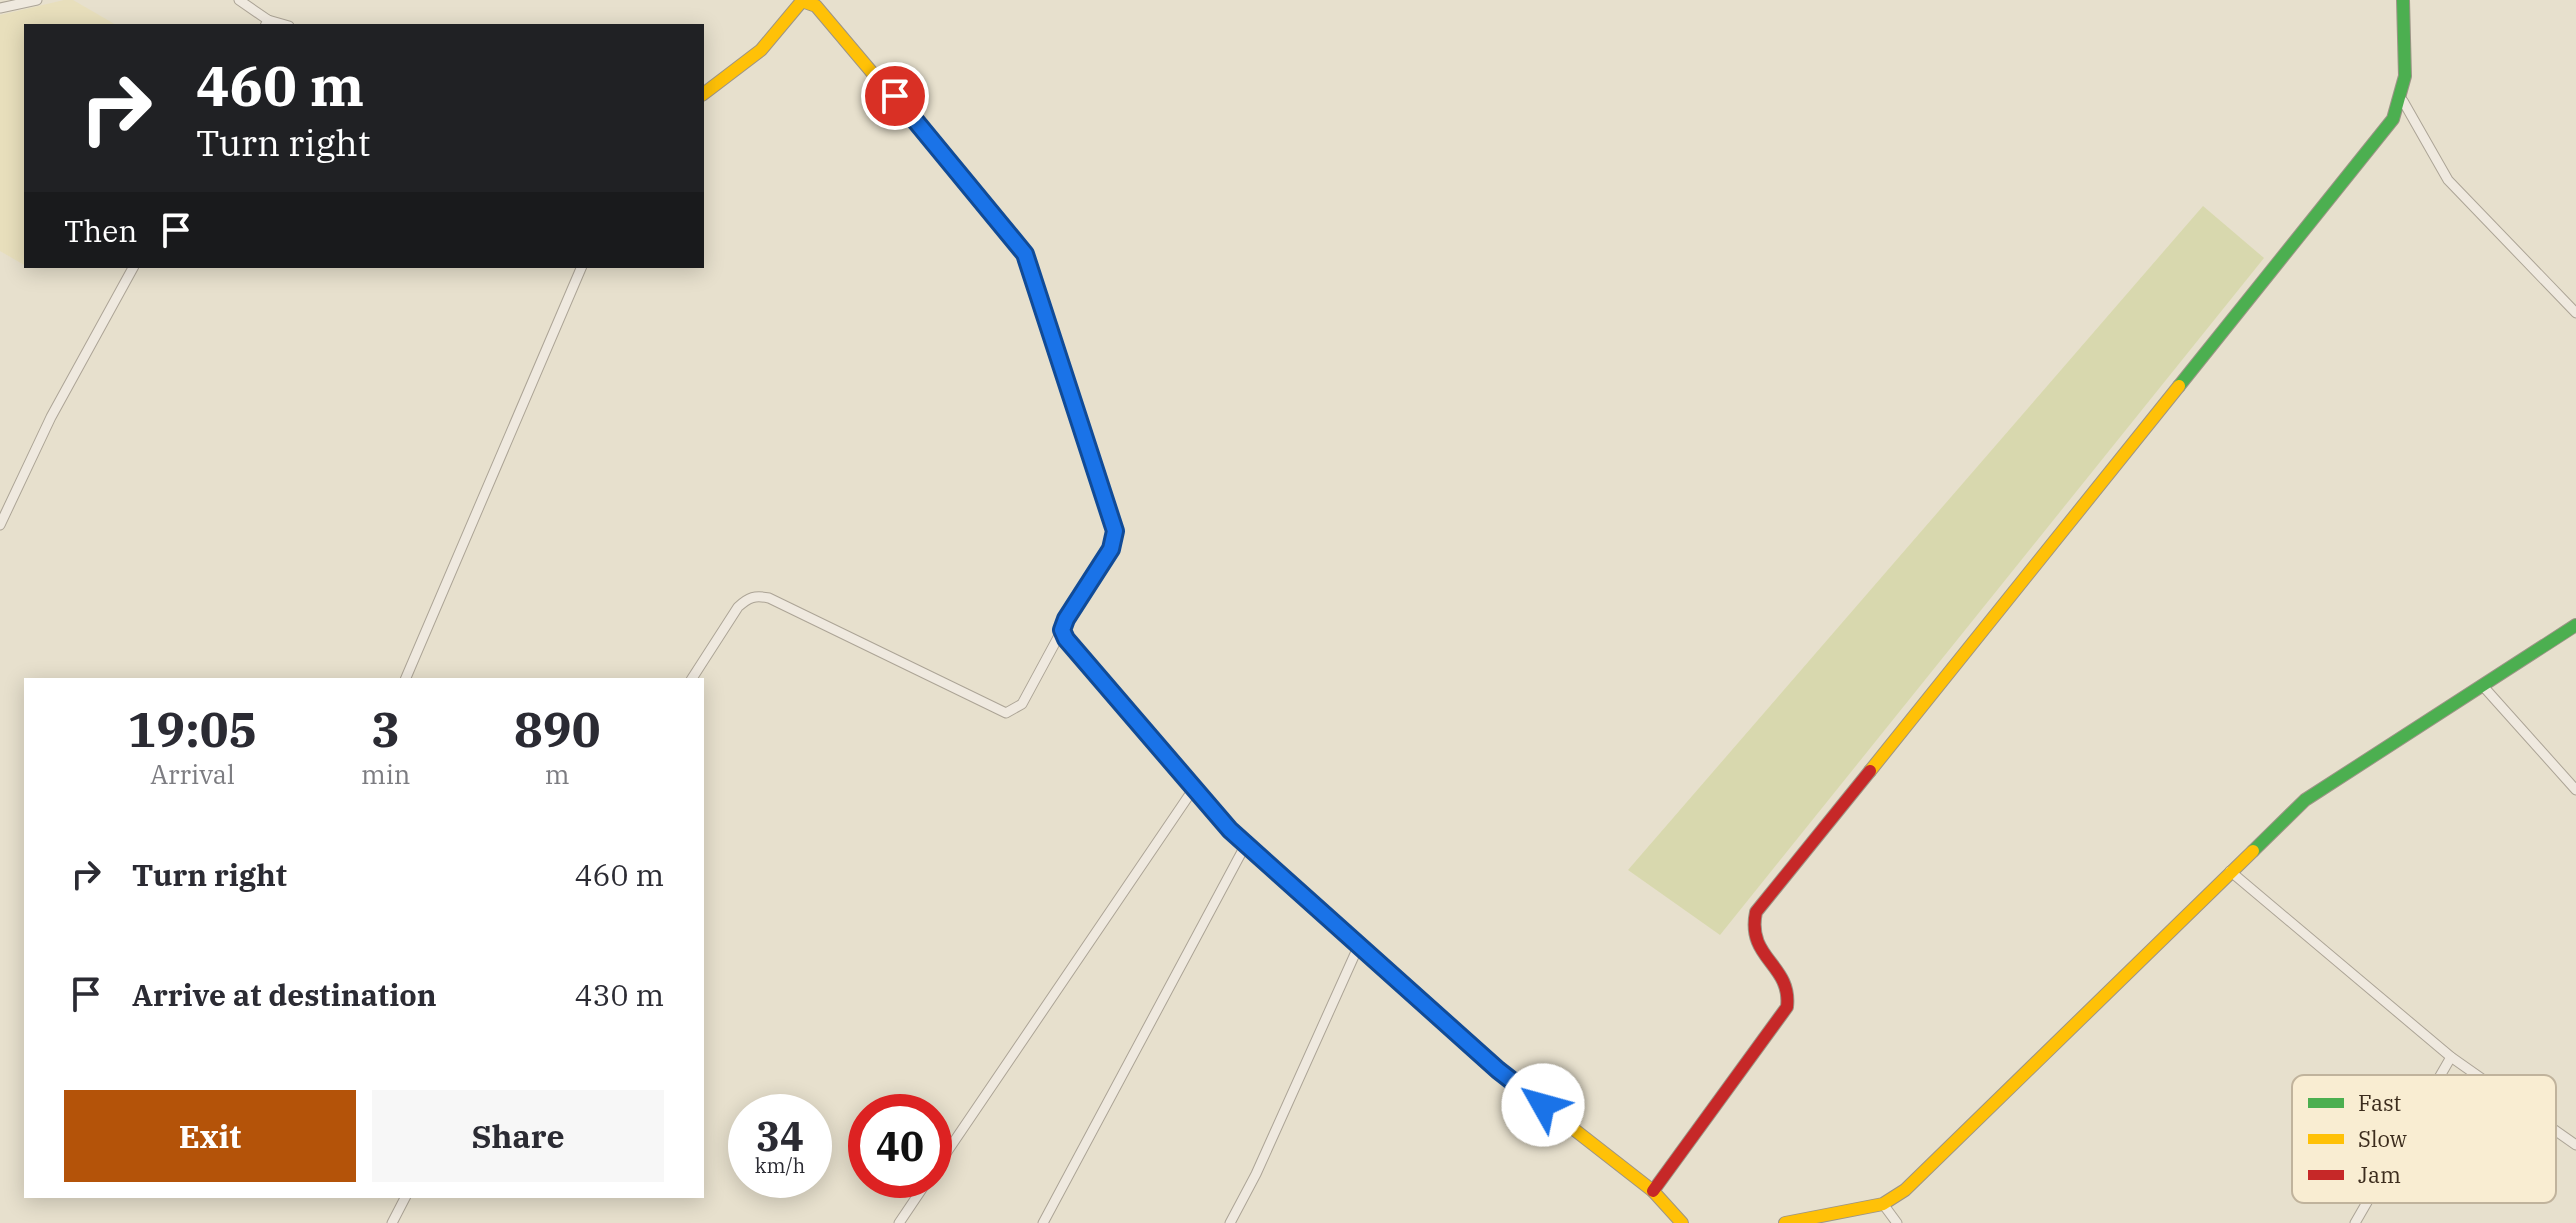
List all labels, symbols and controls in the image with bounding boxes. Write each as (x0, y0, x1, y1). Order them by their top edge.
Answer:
text: 460 m (196, 49, 364, 121)
icon: right (64, 56, 168, 160)
pin (861, 62, 929, 130)
icon: arrive (873, 74, 917, 118)
text: Turn right (196, 119, 370, 166)
icon: arrive (154, 208, 198, 252)
text: Then (64, 211, 138, 250)
text: 19:05 (128, 698, 257, 760)
text: 3 (371, 698, 400, 760)
text: 890 (514, 698, 600, 760)
text: Arrival (150, 757, 235, 791)
text: min (361, 757, 410, 791)
text: m (545, 757, 570, 791)
icon: right (64, 852, 108, 896)
text: Turn right (132, 855, 287, 894)
text: 460 m (574, 855, 664, 894)
icon: arrive (64, 972, 108, 1016)
text: Arrive at destination (132, 975, 437, 1014)
text: 430 m (574, 975, 664, 1014)
position arrow (1501, 1063, 1585, 1147)
legend (2292, 1075, 2556, 1203)
text: Fast (2358, 1088, 2401, 1117)
button: Exit (64, 1090, 356, 1182)
button: Share (372, 1090, 664, 1182)
speed limit sign: 40 (848, 1094, 952, 1198)
text: 34 (756, 1110, 804, 1162)
text: Slow (2358, 1124, 2407, 1153)
text: km/h (755, 1152, 805, 1179)
text: Jam (2358, 1160, 2401, 1189)

